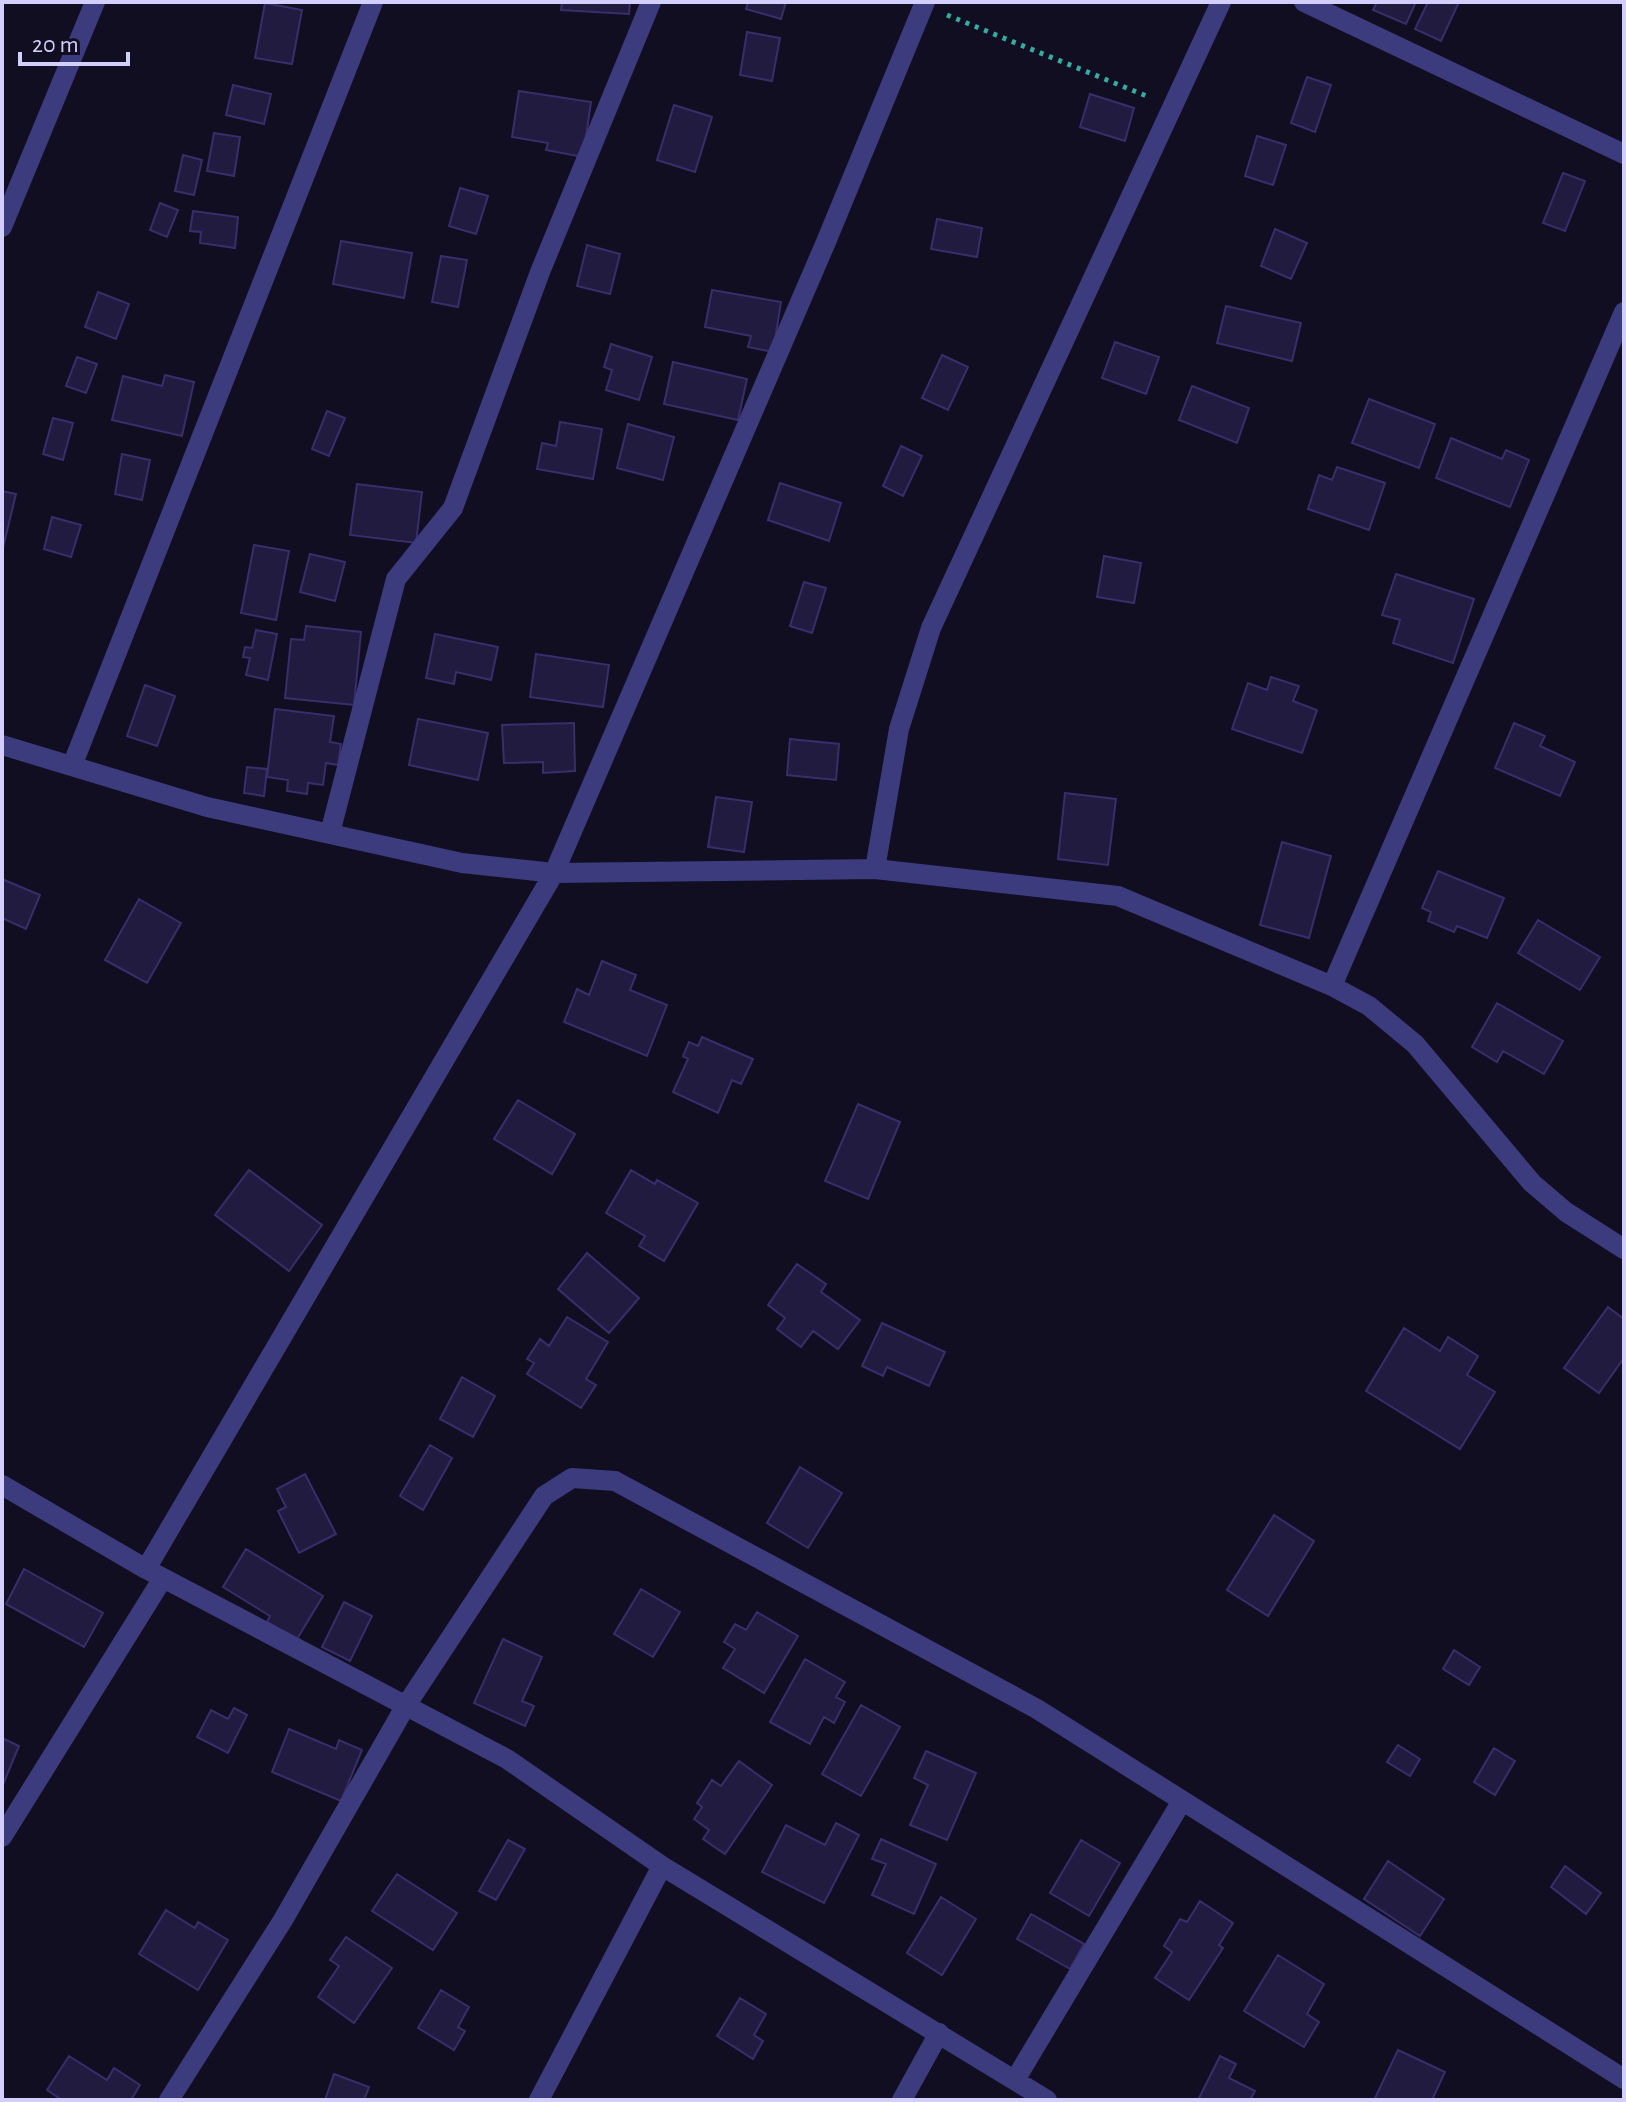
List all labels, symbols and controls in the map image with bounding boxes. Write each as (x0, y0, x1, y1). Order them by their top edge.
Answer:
scale bar (20, 16, 128, 66)
text: 20 m (32, 33, 79, 57)

